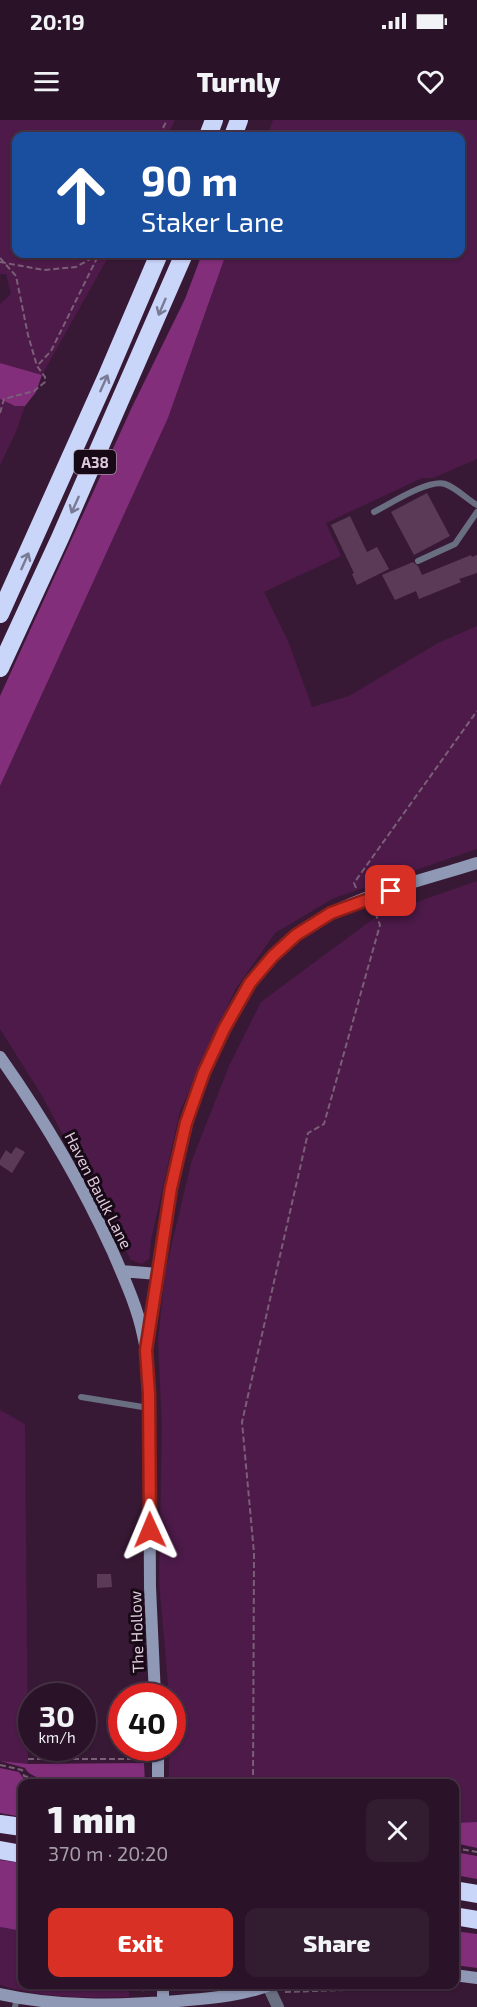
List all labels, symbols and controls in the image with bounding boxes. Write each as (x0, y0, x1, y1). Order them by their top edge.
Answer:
text: 20:19 (30, 8, 85, 34)
icon: menu (30, 65, 63, 98)
text: Turnly (197, 65, 280, 97)
icon: heart (414, 65, 447, 98)
text: 90 m (141, 154, 238, 204)
icon: ahead (42, 156, 120, 234)
text: Staker Lane (141, 205, 284, 237)
one-way arrow (156, 298, 167, 316)
one-way arrow (99, 374, 110, 392)
road number: A38 (74, 450, 116, 474)
one-way arrow (69, 496, 80, 514)
one-way arrow (19, 552, 31, 570)
pin (365, 865, 416, 916)
icon: arrive (374, 874, 407, 907)
street label: Haven Baulk Lane (61, 1129, 137, 1251)
position arrow (118, 1498, 182, 1562)
street label: The Hollow (125, 1591, 147, 1673)
speed limit sign: 40 (108, 1683, 186, 1761)
text: 30 (39, 1697, 75, 1733)
text: km/h (38, 1728, 76, 1746)
text: 1 min (48, 1797, 136, 1840)
button: close (366, 1799, 429, 1862)
text: 370 m · 20:20 (48, 1841, 168, 1865)
button: Exit (48, 1908, 233, 1977)
button: Share (245, 1908, 429, 1977)

